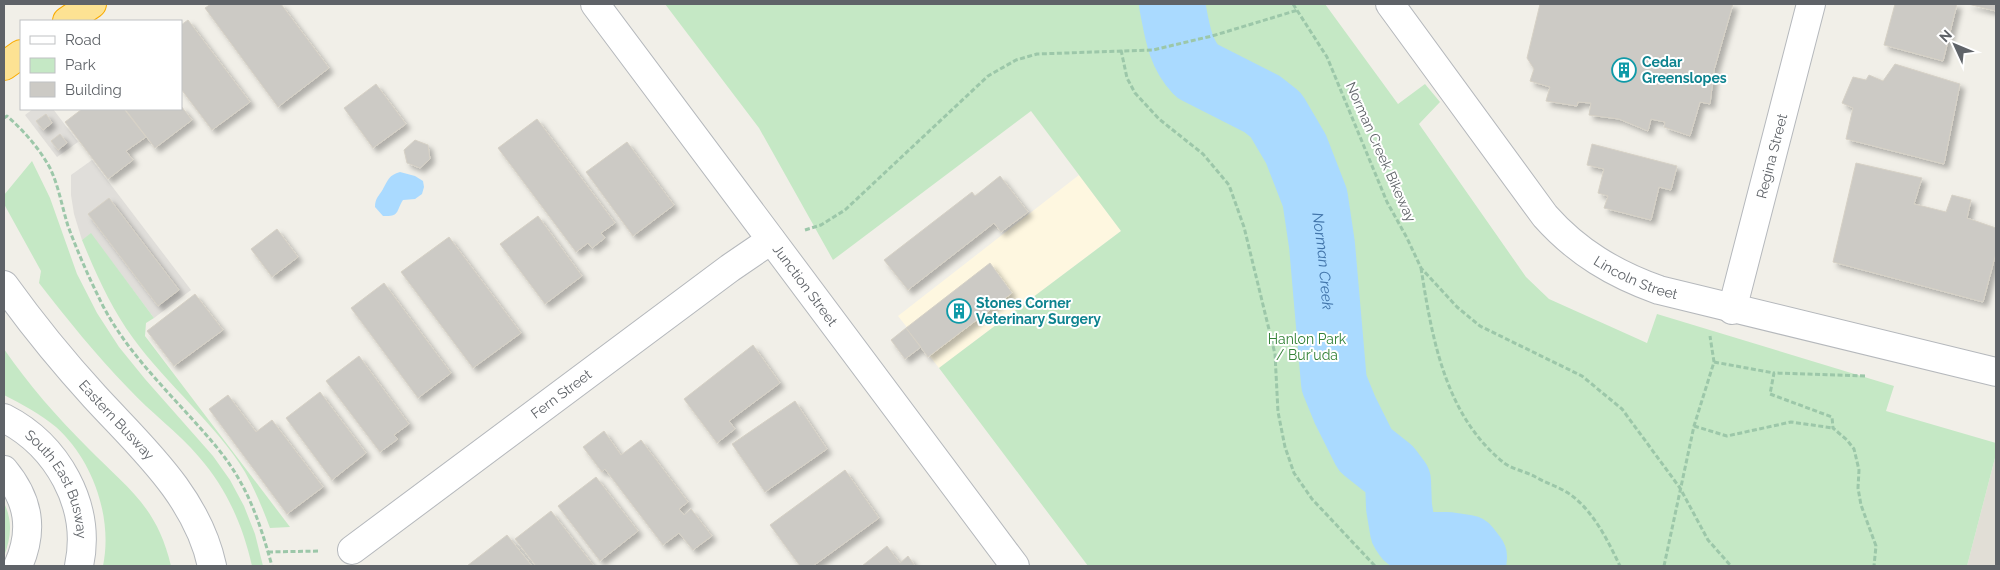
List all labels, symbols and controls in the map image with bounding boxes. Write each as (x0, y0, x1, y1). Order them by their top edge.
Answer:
legend (20, 20, 182, 110)
north arrow (1930, 20, 1980, 70)
text: N (1936, 27, 1955, 45)
text: Road (65, 31, 101, 49)
place label: Cedar Greenslopes (1642, 54, 1727, 86)
text: Park (65, 56, 96, 74)
building icon: Cedar Greenslopes (1611, 57, 1637, 83)
street label: Norman Creek Bikeway (1343, 80, 1419, 225)
text: Building (65, 81, 122, 99)
street label: Regina Street (1753, 112, 1790, 200)
water label: Norman Creek (1308, 211, 1337, 311)
street label: Junction Street (770, 241, 841, 329)
street label: Lincoln Street (1591, 253, 1680, 302)
place label: Stones Corner Veterinary Surgery (976, 295, 1101, 327)
building icon: Stones Corner Veterinary Surgery (946, 298, 972, 324)
park label: Hanlon Park / Bur'uda (1268, 331, 1347, 363)
street label: Fern Street (528, 366, 595, 422)
street label: Eastern Busway (76, 377, 158, 463)
street label: South East Busway (22, 426, 90, 539)

